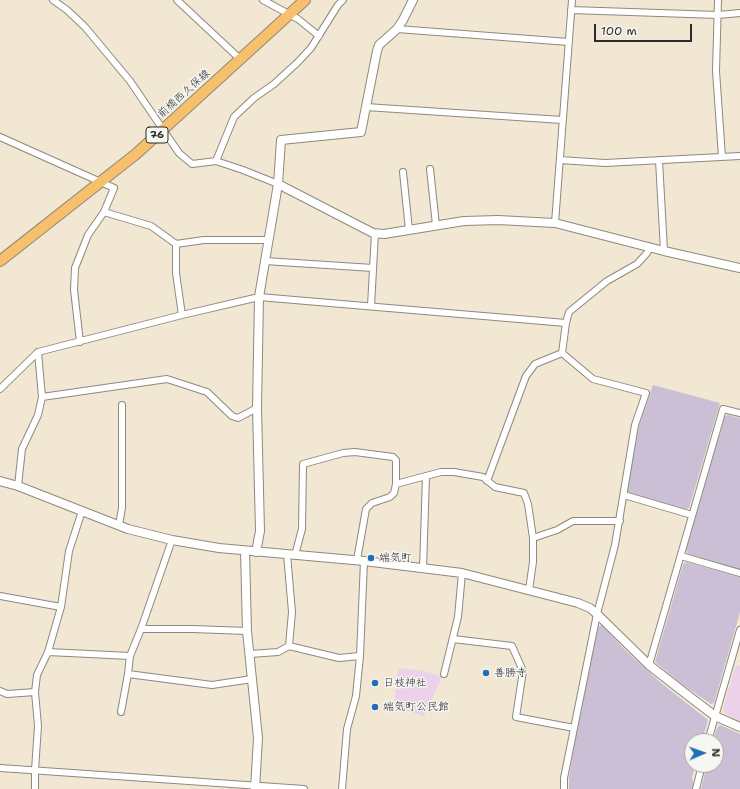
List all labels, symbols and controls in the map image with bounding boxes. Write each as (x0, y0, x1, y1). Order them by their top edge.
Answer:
scale bar (596, 16, 694, 42)
text: 100 m (601, 23, 637, 39)
street label: 前橋西久保線 (155, 67, 213, 121)
road number: 76 (146, 127, 168, 143)
place label: 端気町 (379, 551, 412, 565)
marker: 端気町 (366, 553, 376, 563)
place label: 善勝寺 (494, 666, 527, 680)
marker: 善勝寺 (481, 668, 491, 678)
place label: 日枝神社 (383, 676, 427, 690)
marker: 日枝神社 (370, 678, 380, 688)
place label: 端気町公民館 (383, 700, 449, 714)
marker: 端気町公民館 (370, 702, 380, 712)
north arrow (684, 733, 724, 773)
text: N (708, 748, 723, 757)

